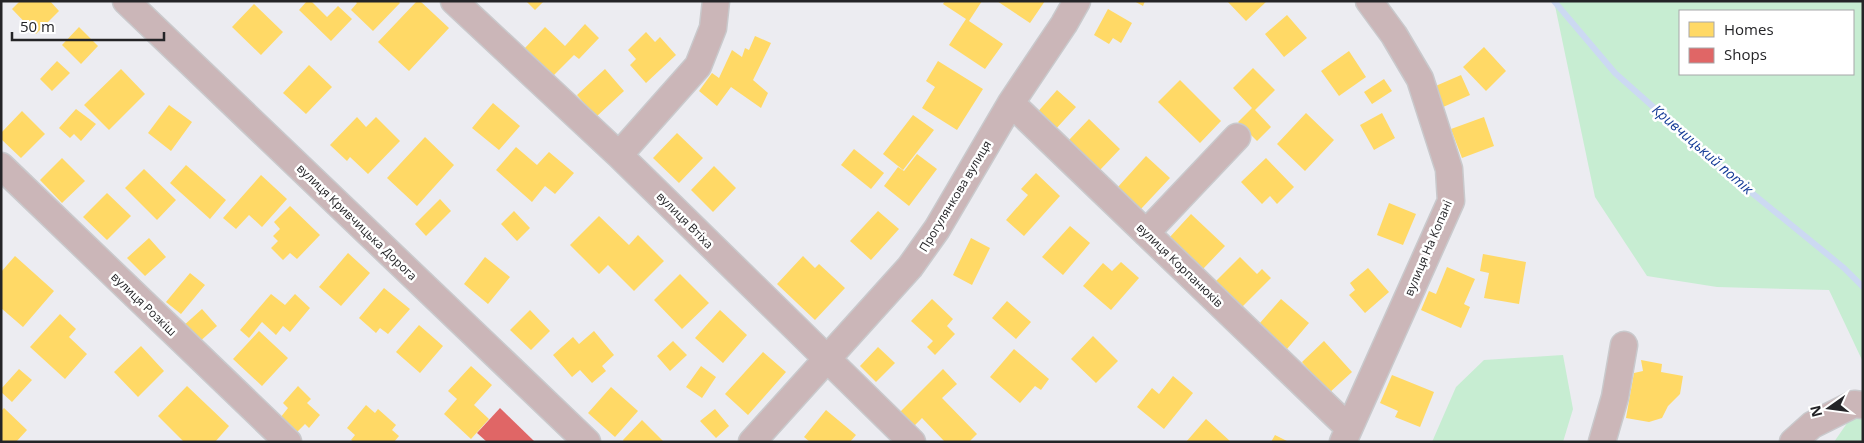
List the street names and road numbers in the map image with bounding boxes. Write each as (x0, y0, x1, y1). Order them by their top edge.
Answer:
street label: Прогулянкова вулиця (915, 137, 995, 255)
street label: вулиця Кривчицька Дорога (293, 160, 421, 284)
street label: вулиця Втіха (653, 188, 717, 252)
street label: вулиця На Копані (1400, 197, 1456, 299)
street label: вулиця Корпанюків (1133, 219, 1227, 311)
street label: вулиця Розкіш (108, 268, 180, 340)

